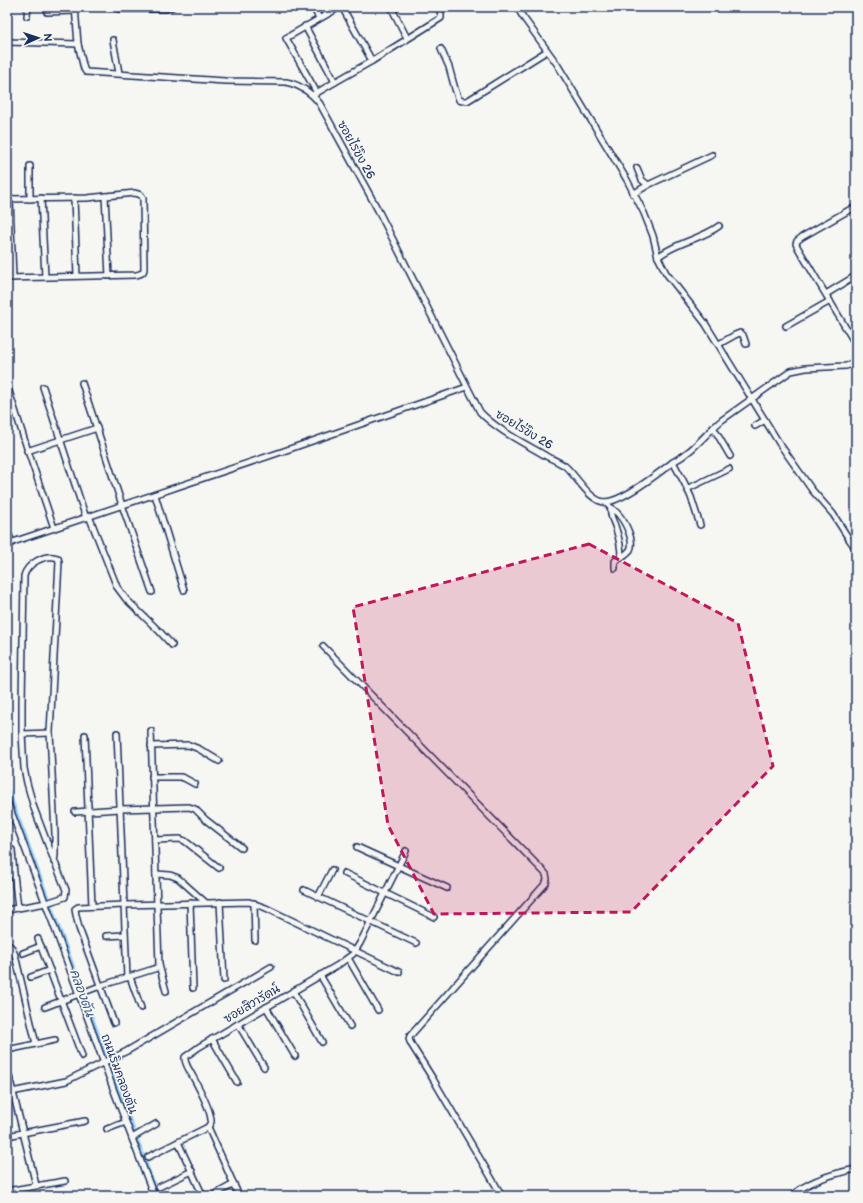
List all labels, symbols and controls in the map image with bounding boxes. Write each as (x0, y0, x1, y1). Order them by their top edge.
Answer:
north arrow (18, 18, 58, 58)
text: N (41, 33, 54, 42)
street label: ซอยไร่ขิง 26 (334, 118, 379, 182)
street label: ซอยไร่ขิง 26 (492, 406, 556, 453)
water label: คลองตัน (66, 967, 98, 1020)
street label: ซอยสิวารัตน์ (221, 980, 283, 1027)
street label: ถนนริมคลองตัน (98, 1032, 141, 1117)

